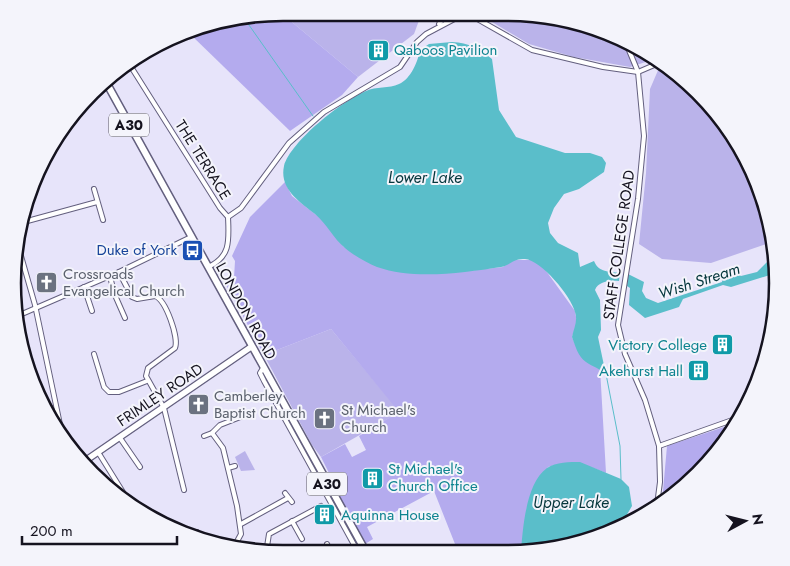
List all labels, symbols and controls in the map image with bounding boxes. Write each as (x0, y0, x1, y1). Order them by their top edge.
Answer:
building icon: Qaboos Pavilion (366, 38, 390, 62)
place label: Qaboos Pavilion (394, 39, 497, 61)
road number: A30 (109, 114, 149, 136)
street label: THE TERRACE (170, 116, 236, 204)
water label: Lower Lake (388, 166, 462, 189)
street label: STAFF COLLEGE ROAD (598, 169, 640, 321)
bus stop icon: Duke of York (181, 238, 205, 262)
place label: Duke of York (96, 239, 177, 261)
water label: Wish Stream (655, 257, 743, 305)
street label: LONDON ROAD (210, 258, 282, 364)
place label: Crossroads Evangelical Church (63, 263, 185, 302)
church icon: Crossroads Evangelical Church (35, 271, 59, 295)
building icon: Victory College (711, 333, 735, 357)
place label: Victory College (608, 334, 707, 356)
street label: FRIMLEY ROAD (113, 358, 207, 432)
building icon: Akehurst Hall (687, 359, 711, 383)
place label: Akehurst Hall (599, 360, 683, 382)
place label: Camberley Baptist Church (214, 385, 306, 424)
church icon: Camberley Baptist Church (186, 393, 210, 417)
place label: St Michael's Church (341, 399, 416, 438)
church icon: St Michael's Church (313, 407, 337, 431)
place label: St Michael's Church Office (388, 458, 478, 497)
building icon: St Michael's Church Office (360, 466, 384, 490)
road number: A30 (307, 472, 347, 496)
water label: Upper Lake (533, 491, 609, 514)
north arrow (720, 496, 770, 546)
building icon: Aquinna House (313, 503, 337, 527)
place label: Aquinna House (341, 504, 440, 526)
text: N (747, 513, 769, 526)
scale bar (22, 514, 178, 546)
text: 200 m (30, 520, 73, 542)

